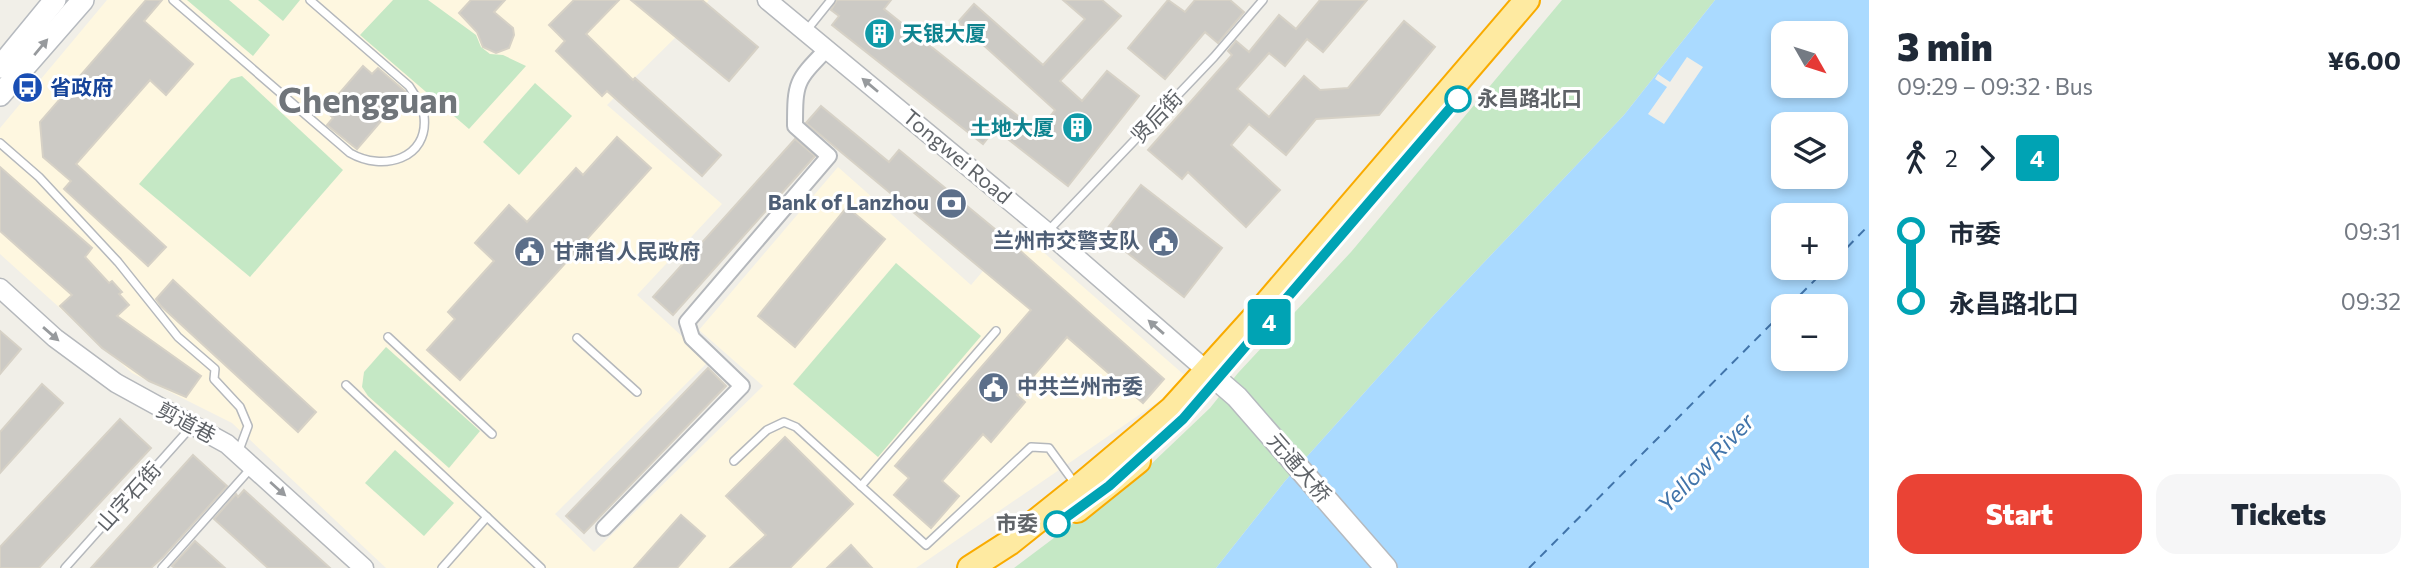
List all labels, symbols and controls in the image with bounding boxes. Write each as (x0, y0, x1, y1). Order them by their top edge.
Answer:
building icon: 天银大厦 (862, 17, 896, 51)
place label: 天银大厦 (902, 20, 986, 45)
north arrow (1771, 21, 1848, 98)
map controls (1771, 21, 1848, 371)
text: 3 min (1897, 22, 1993, 69)
one-way arrow (33, 38, 48, 55)
text: ¥6.00 (2328, 44, 2401, 75)
bus stop icon: 省政府 (10, 71, 44, 105)
text: 09:29 – 09:32 · Bus (1897, 72, 2093, 100)
place label: 省政府 (50, 74, 113, 99)
district label: Chengguan (278, 77, 458, 120)
one-way arrow (861, 77, 879, 93)
street label: 贤后街 (1125, 85, 1187, 147)
place label: 永昌路北口 (1477, 85, 1582, 110)
marker: 永昌路北口 (1445, 86, 1471, 112)
street label: Tongwei Road (899, 103, 1017, 208)
building icon: 土地大厦 (1060, 111, 1094, 145)
button: layers (1771, 112, 1848, 189)
place label: 土地大厦 (970, 114, 1054, 139)
icon: walk (1897, 139, 1935, 177)
icon: forward (1968, 139, 2006, 177)
text: 4 (2030, 143, 2045, 172)
text: 2 (1945, 144, 1958, 172)
bank icon: Bank of Lanzhou (935, 186, 969, 220)
place label: Bank of Lanzhou (768, 189, 929, 214)
button: + (1771, 203, 1848, 280)
text: 市委 (1949, 217, 2001, 248)
text: 09:31 (2344, 217, 2401, 245)
public building icon: 兰州市交警支队 (1146, 224, 1180, 258)
place label: 兰州市交警支队 (993, 227, 1140, 252)
public building icon: 甘肃省人民政府 (513, 235, 547, 269)
place label: 甘肃省人民政府 (553, 238, 700, 263)
text: 永昌路北口 (1949, 287, 2079, 318)
text: 09:32 (2341, 287, 2401, 315)
button: − (1771, 294, 1848, 371)
line badge: 4 (1246, 299, 1292, 345)
text: 4 (1262, 307, 1276, 336)
one-way arrow (1148, 319, 1165, 335)
one-way arrow (42, 326, 59, 341)
public building icon: 中共兰州市委 (977, 370, 1011, 404)
place label: 中共兰州市委 (1017, 373, 1143, 398)
street label: 剪道巷 (153, 396, 220, 448)
water label: Yellow River (1651, 406, 1760, 518)
street label: 元通大桥 (1263, 427, 1337, 507)
street label: 山字石街 (90, 456, 165, 536)
button: Start (1897, 474, 2142, 554)
button: Tickets (2156, 474, 2401, 554)
one-way arrow (269, 480, 286, 496)
place label: 市委 (996, 510, 1038, 535)
marker: 市委 (1044, 511, 1070, 537)

